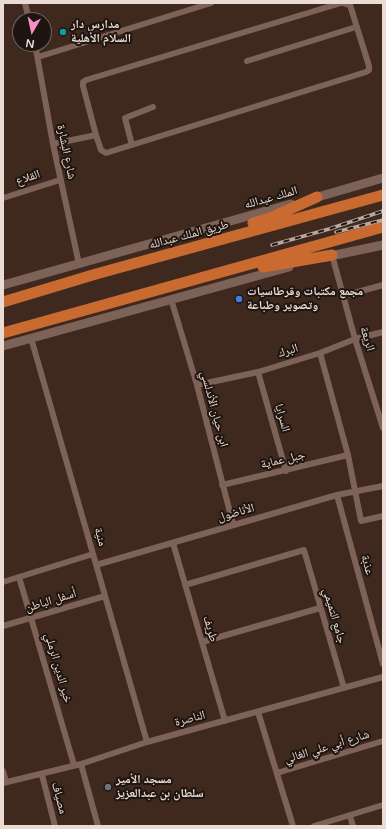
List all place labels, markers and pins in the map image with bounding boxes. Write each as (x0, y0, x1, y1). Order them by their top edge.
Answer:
place label: مدارس دار السلام الأهلية (71, 18, 131, 46)
marker: مدارس دار السلام الأهلية (58, 27, 68, 37)
place label: مجمع مكتبات وقرطاسيات وتصوير وطباعة (247, 285, 363, 313)
marker: مجمع مكتبات وقرطاسيات وتصوير وطباعة (234, 294, 244, 304)
place label: ٍمسجد الأمير سلطان بن عبدالعزيز (116, 773, 204, 801)
marker: ٍمسجد الأمير سلطان بن عبدالعزيز (103, 782, 113, 792)

